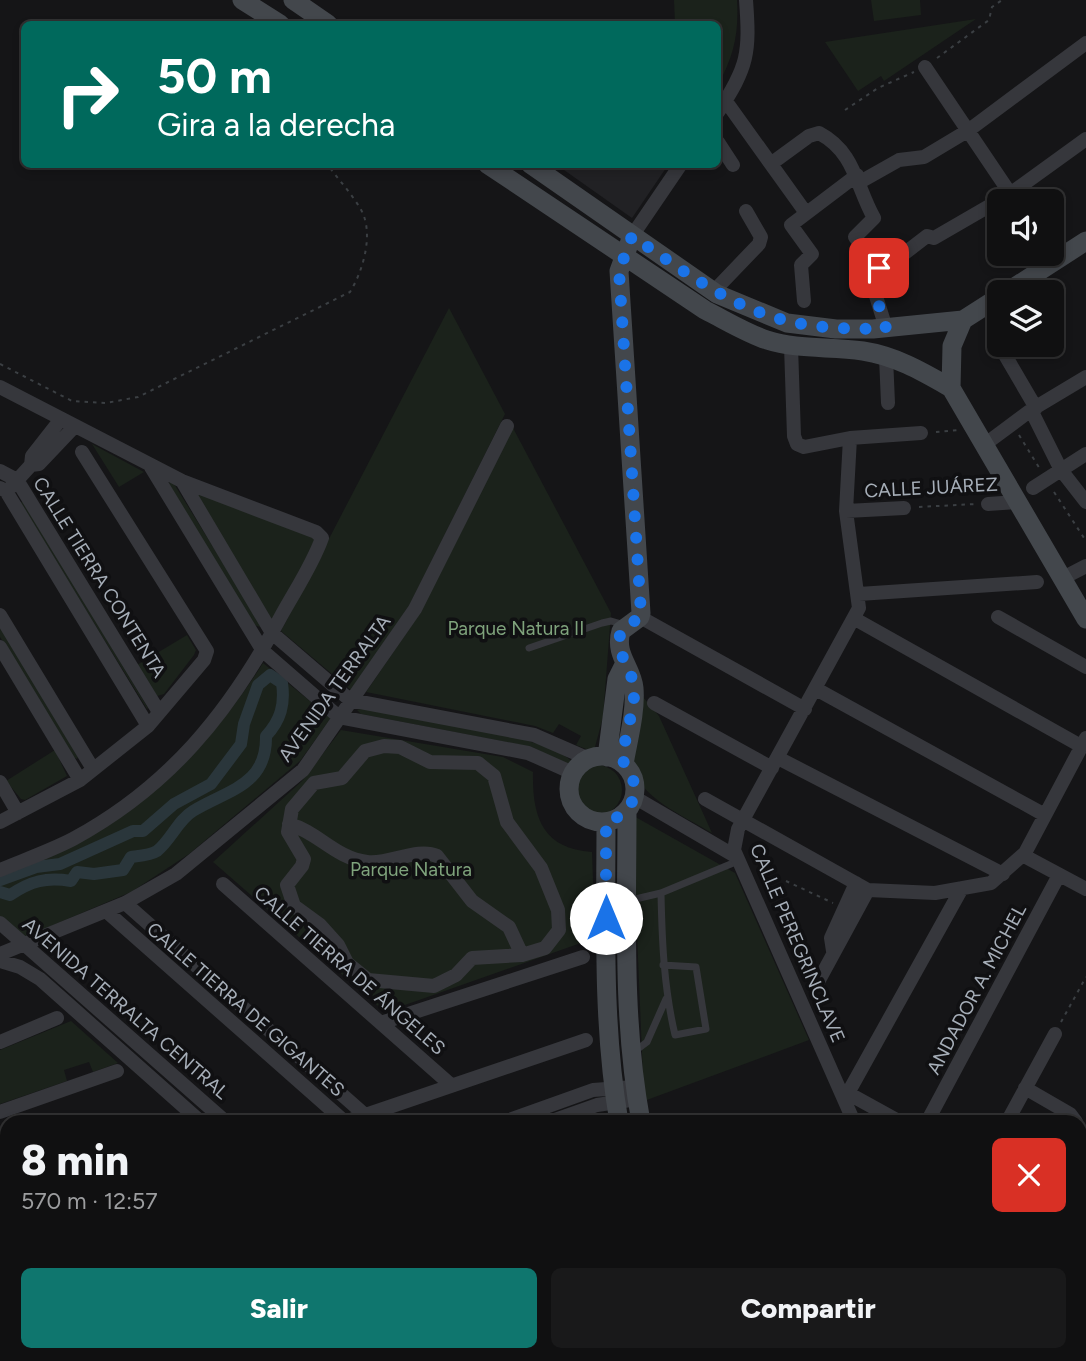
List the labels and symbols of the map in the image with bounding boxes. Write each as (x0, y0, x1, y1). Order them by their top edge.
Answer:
pin (849, 238, 909, 298)
street label: CALLE TIERRA CONTENTA (28, 473, 171, 682)
street label: CALLE JUÁREZ (864, 473, 998, 502)
street label: AVENIDA TERRALTA (273, 610, 395, 766)
park label: Parque Natura II (448, 617, 584, 640)
street label: CALLE PEREGRINCLAVE (745, 840, 850, 1046)
park label: Parque Natura (350, 858, 472, 881)
street label: CALLE TIERRA DE ÁNGELES (249, 881, 450, 1060)
position arrow (569, 881, 643, 955)
street label: ANDADOR A. MICHEL (922, 900, 1031, 1078)
street label: AVENIDA TERRALTA CENTRAL (18, 913, 233, 1104)
street label: CALLE TIERRA DE GIGANTES (142, 917, 349, 1101)

